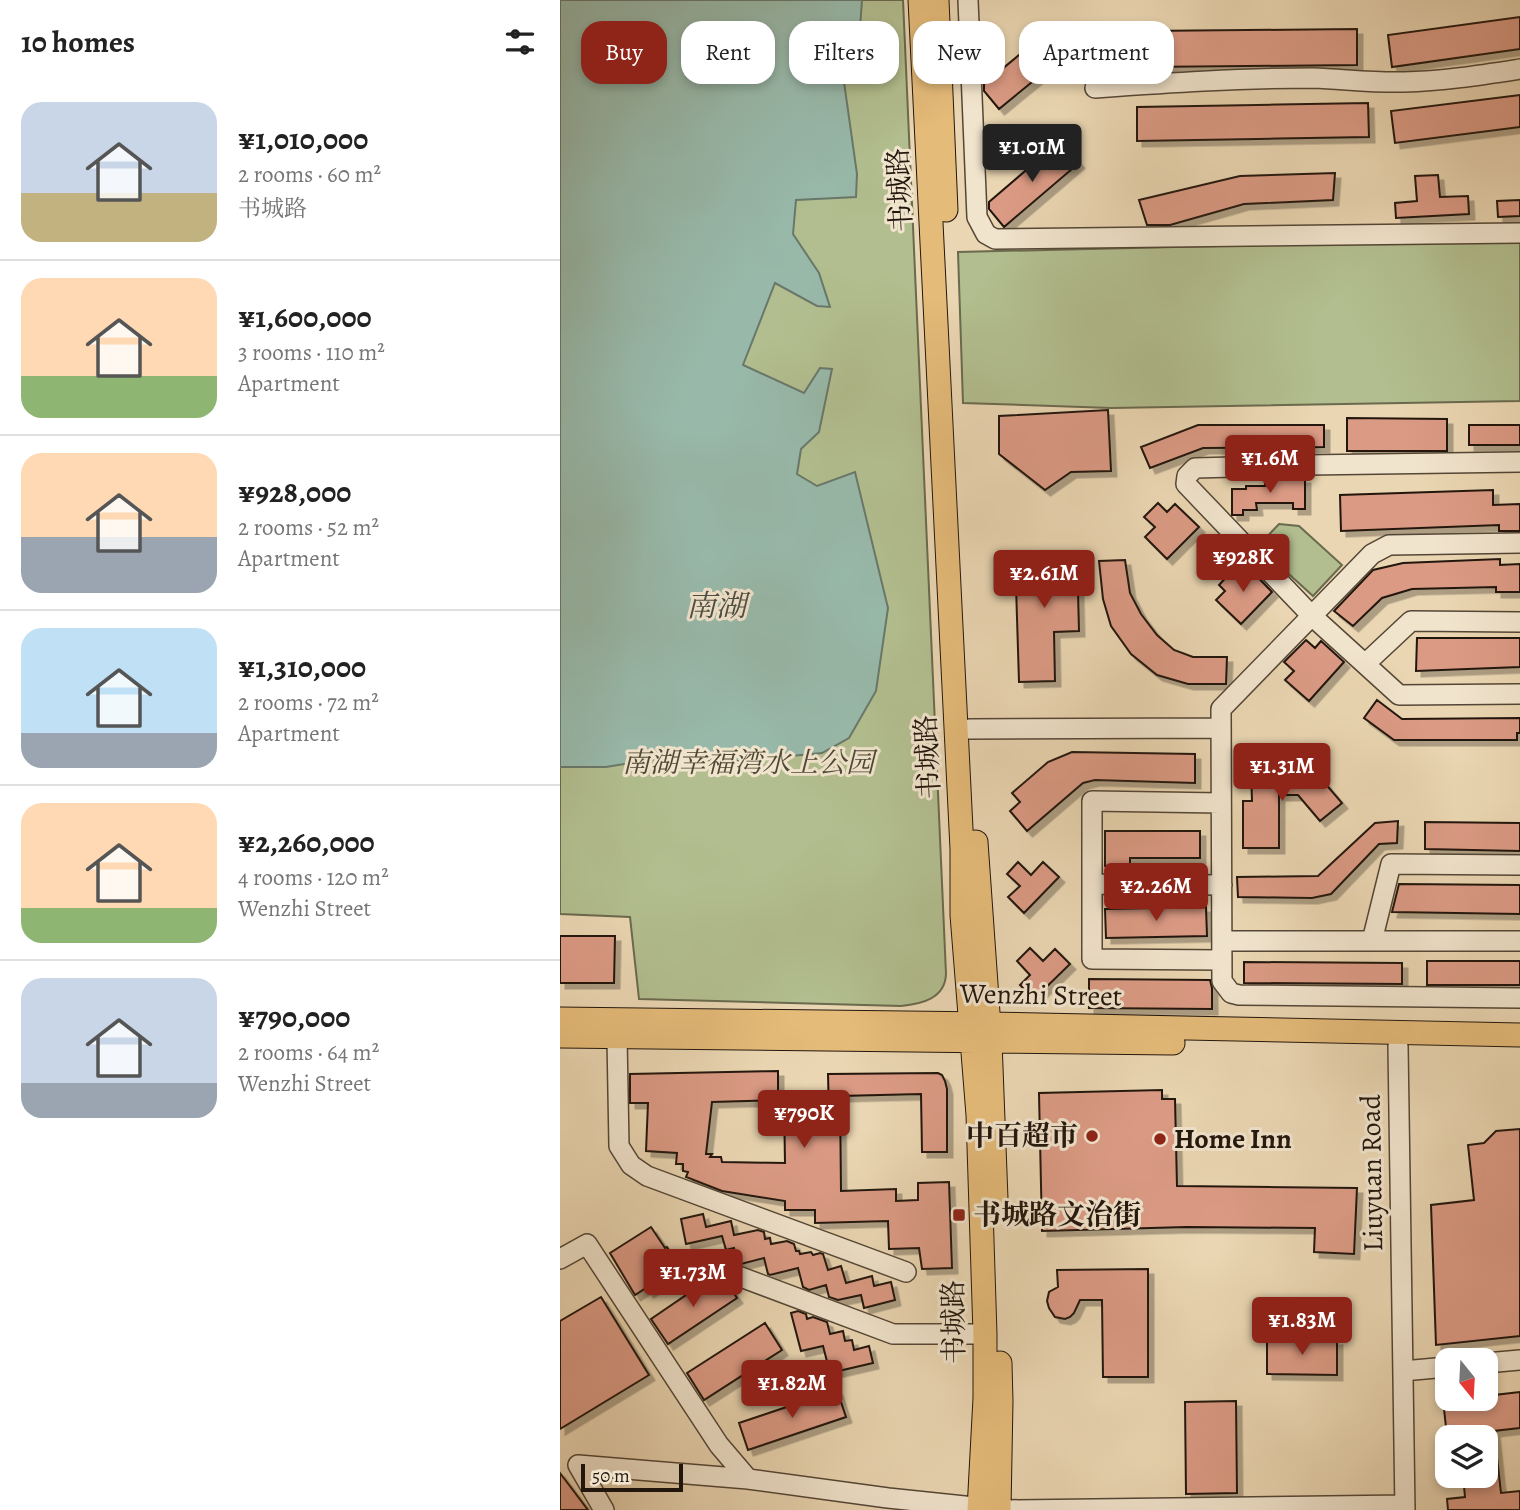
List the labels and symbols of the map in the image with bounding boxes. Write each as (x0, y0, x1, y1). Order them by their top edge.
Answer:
pin: ¥1.01M (975, 124, 1089, 184)
street label: 书城路 (879, 147, 921, 233)
pin: ¥1.6M (1221, 435, 1319, 495)
pin: ¥928K (1194, 534, 1292, 594)
pin: ¥2.61M (987, 550, 1101, 610)
water label: 南湖 (686, 586, 751, 626)
street label: 书城路 (907, 714, 949, 800)
park label: 南湖幸福湾水上公园 (622, 744, 878, 782)
pin: ¥1.31M (1225, 744, 1339, 803)
pin: ¥2.26M (1099, 864, 1213, 923)
street label: Wenzhi Street (959, 975, 1122, 1015)
pin: ¥790K (755, 1090, 853, 1150)
street label: Liuyuan Road (1352, 1093, 1392, 1252)
place label: 中百超市 (966, 1117, 1078, 1155)
place label: Home Inn (1174, 1120, 1292, 1158)
marker: 中百超市 (1084, 1128, 1100, 1144)
marker: Home Inn (1152, 1131, 1168, 1147)
place label: 书城路文治街 (973, 1196, 1141, 1234)
marker: 书城路文治街 (951, 1207, 967, 1223)
pin: ¥1.73M (636, 1250, 750, 1309)
street label: 书城路 (934, 1280, 974, 1364)
pin: ¥1.83M (1245, 1298, 1359, 1357)
north arrow (1435, 1348, 1498, 1410)
pin: ¥1.82M (735, 1360, 849, 1420)
scale bar (581, 1461, 682, 1493)

